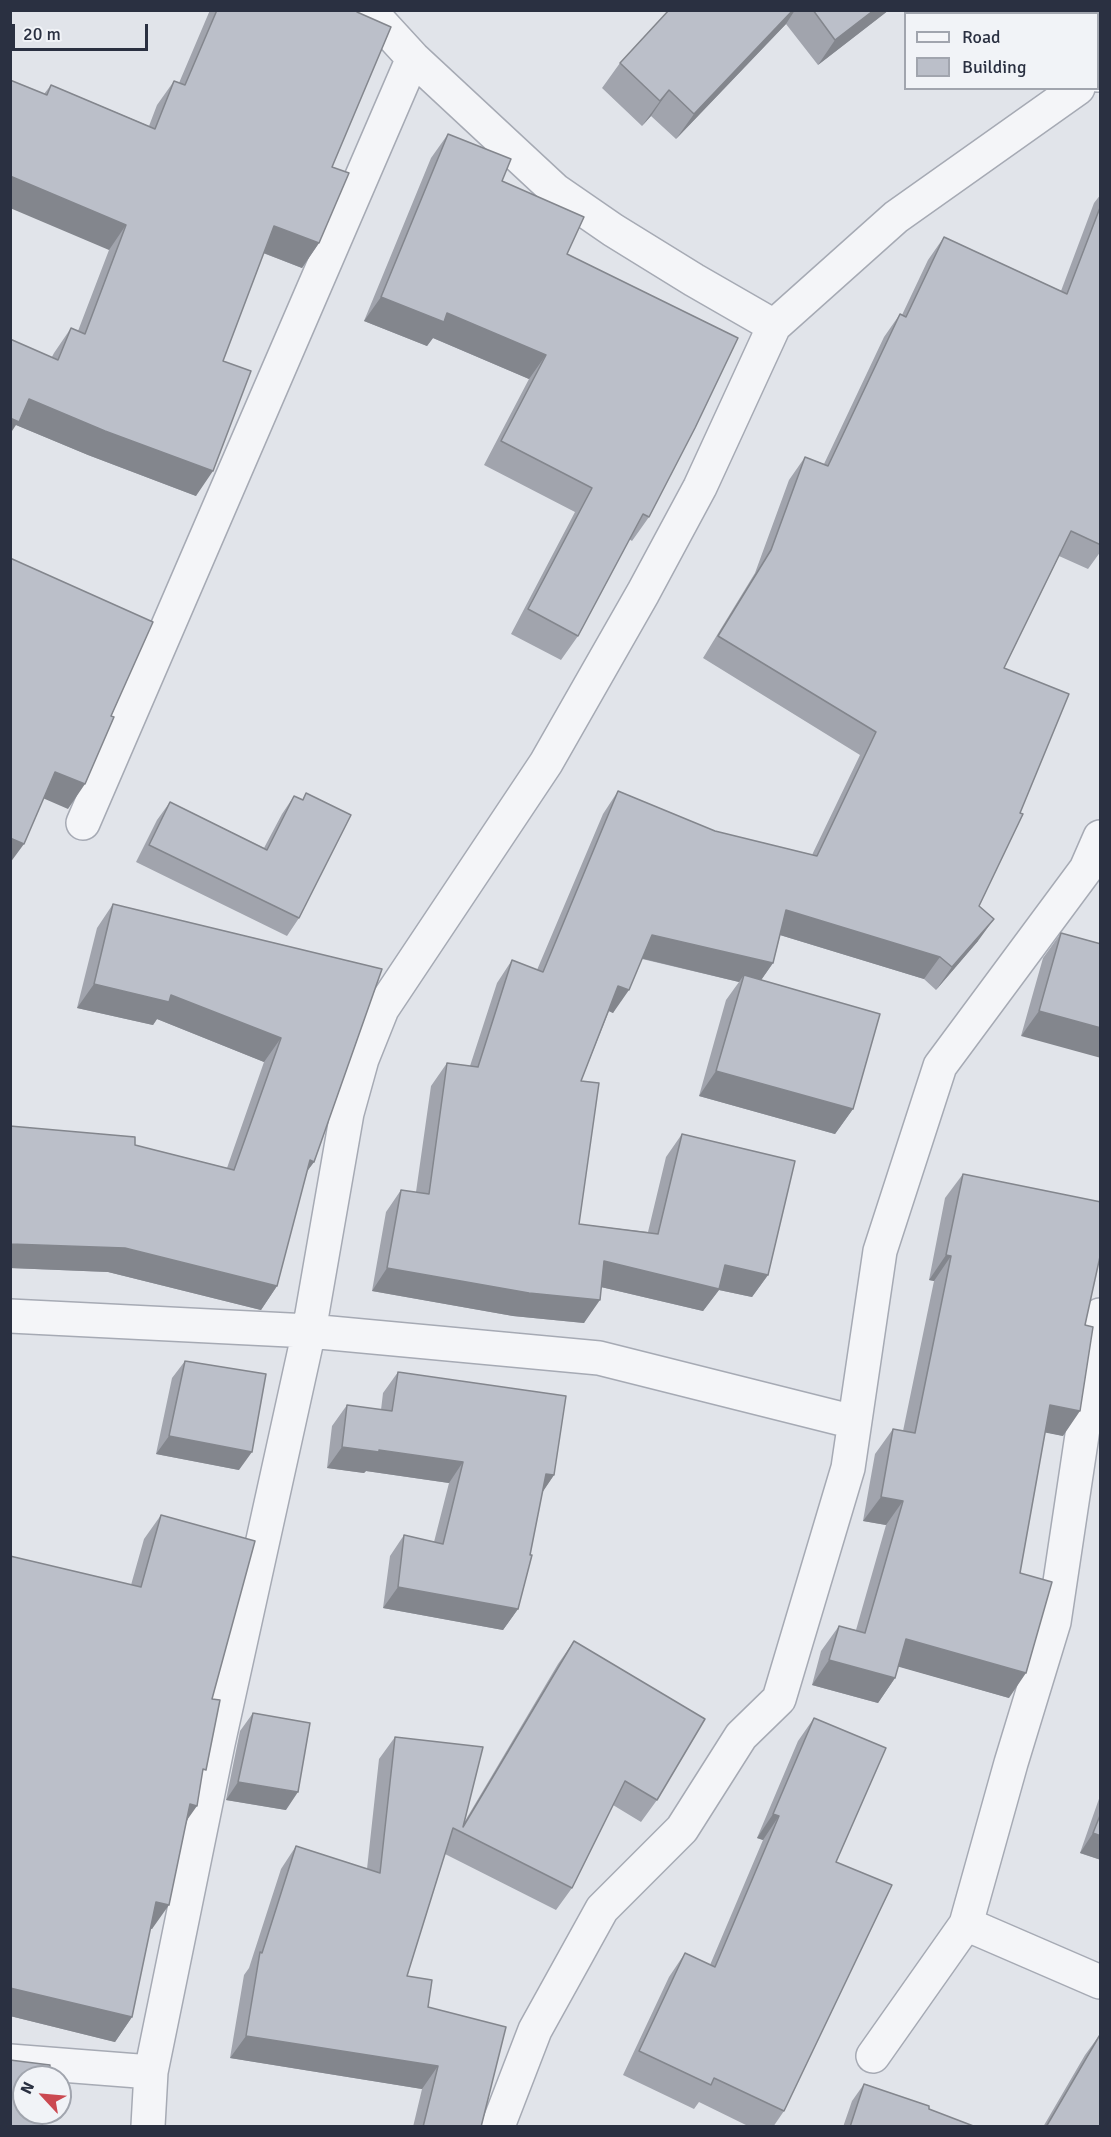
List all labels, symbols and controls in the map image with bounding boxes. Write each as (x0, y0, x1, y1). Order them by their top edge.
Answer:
scale bar (15, 12, 152, 50)
legend (904, 12, 1099, 90)
text: 20 m (23, 23, 61, 45)
text: Road (962, 26, 1001, 48)
text: Building (962, 56, 1026, 78)
north arrow (12, 2065, 72, 2125)
text: N (16, 2079, 39, 2097)

